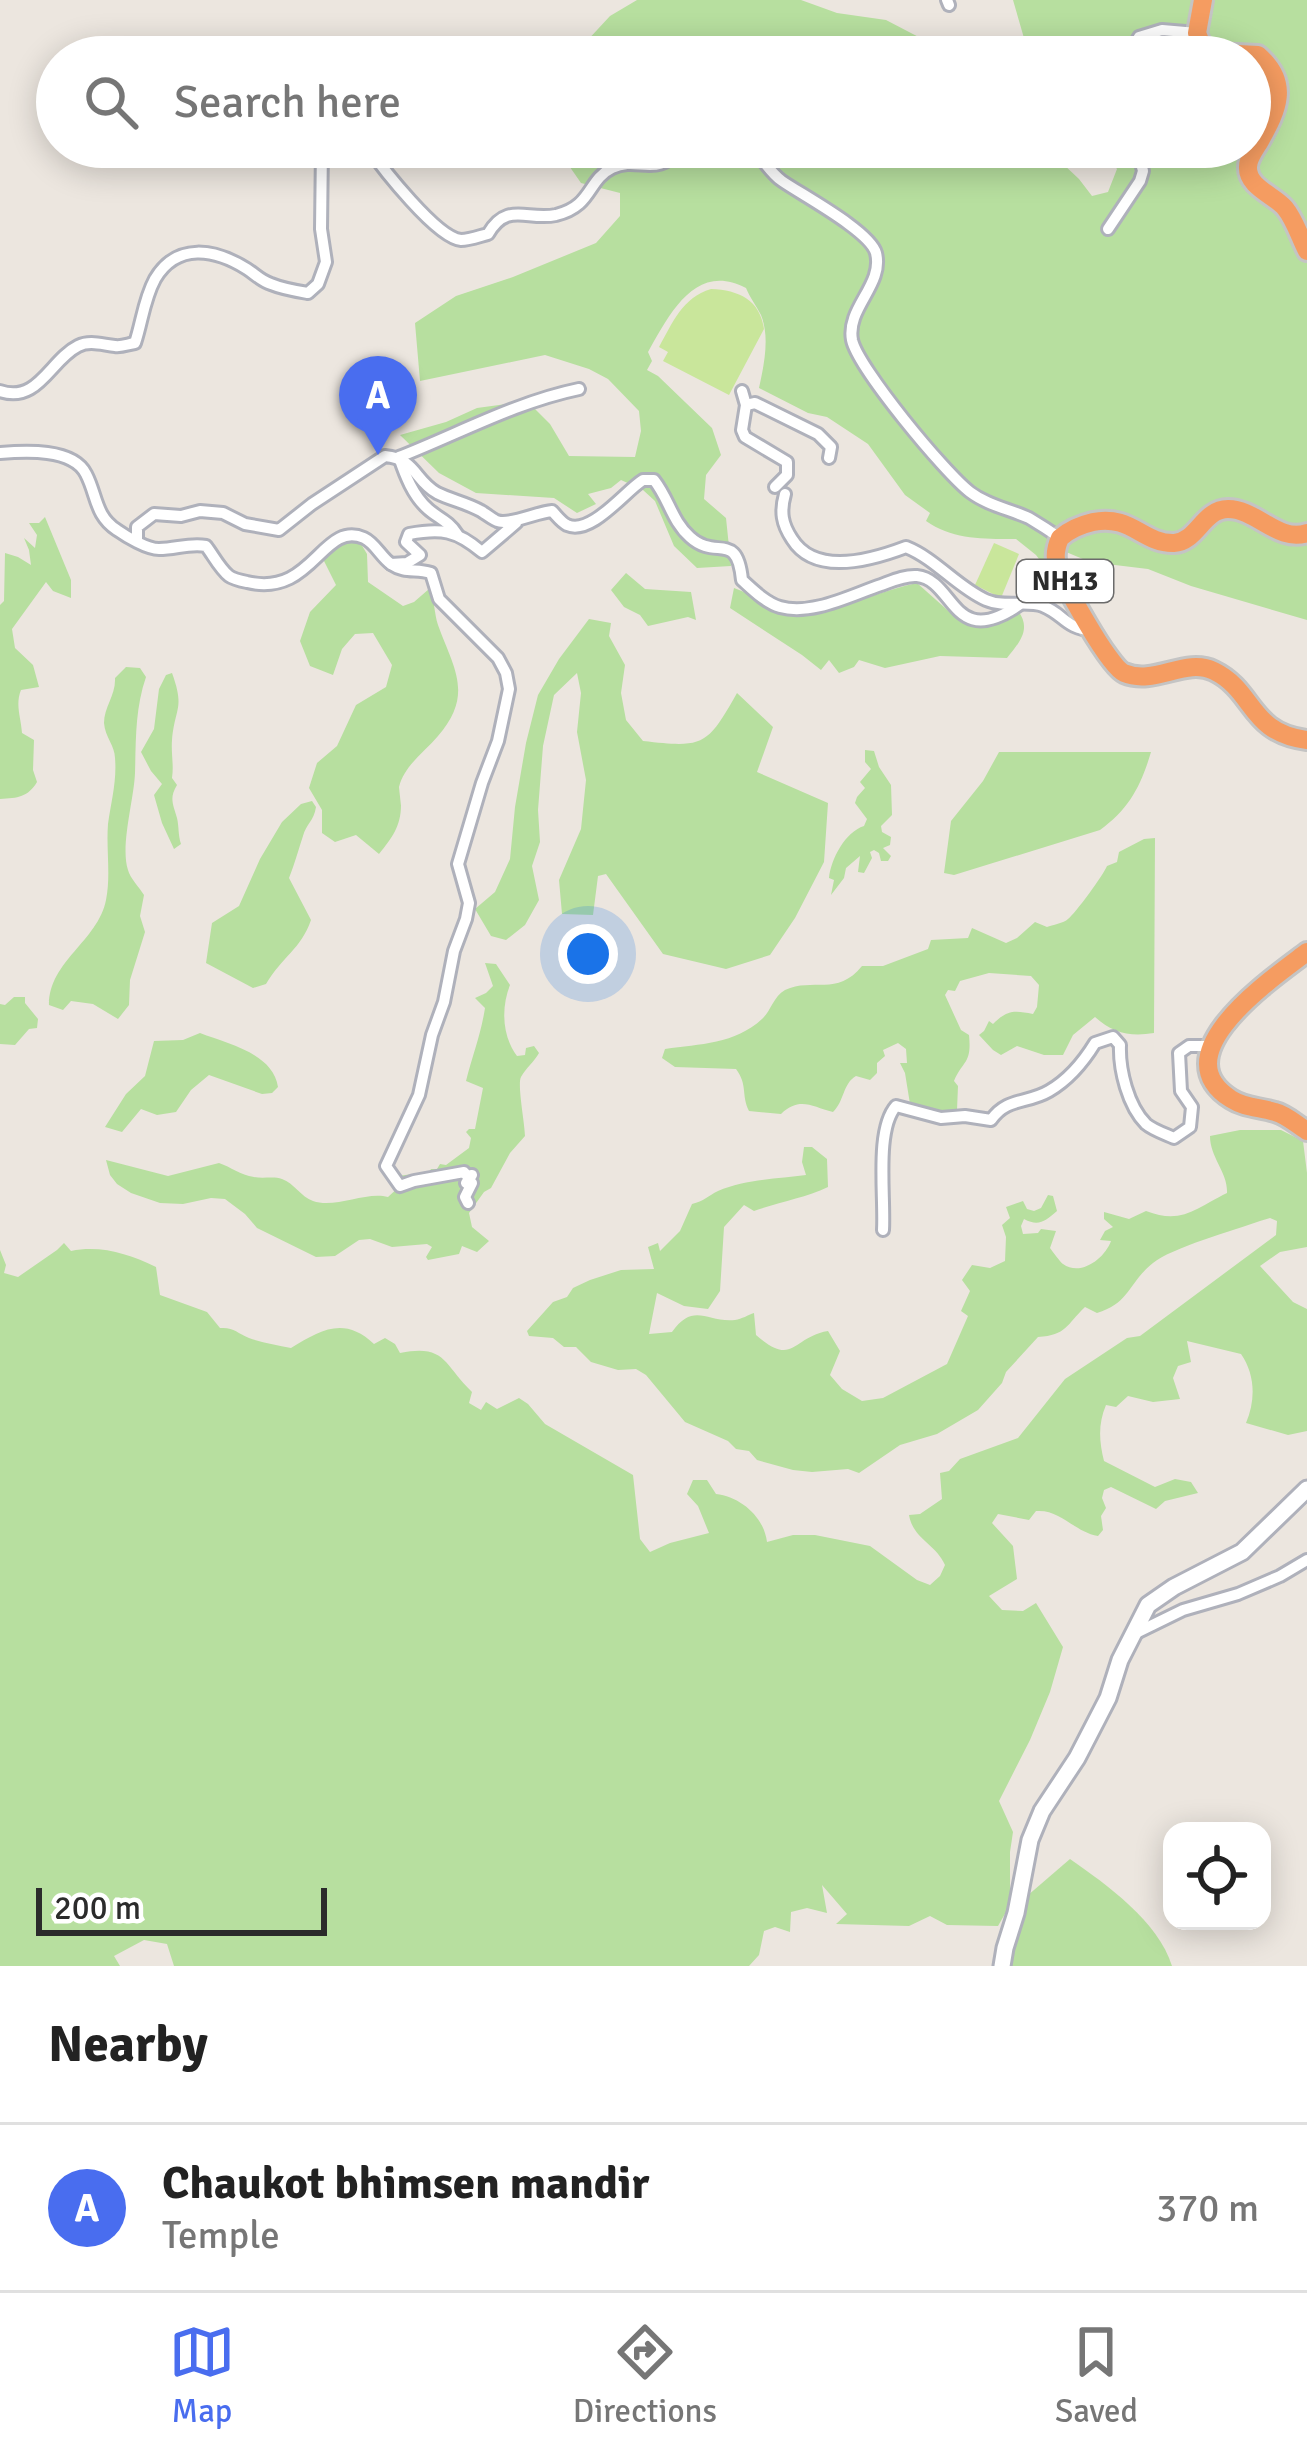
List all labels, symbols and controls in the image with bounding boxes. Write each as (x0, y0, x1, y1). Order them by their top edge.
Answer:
search box (36, 36, 1271, 168)
icon: search (78, 69, 144, 135)
text: Search here (174, 75, 401, 130)
pin: A (339, 356, 417, 455)
road number: NH13 (1017, 560, 1113, 602)
your location (558, 924, 618, 984)
map controls (1163, 1822, 1271, 1930)
button: locate (1163, 1822, 1271, 1930)
scale bar (36, 1882, 327, 1935)
text: 200 m (54, 1888, 141, 1929)
text: Nearby (48, 2013, 208, 2076)
text: Chaukot bhimsen mandir (162, 2156, 649, 2211)
text: A (75, 2184, 99, 2232)
text: 370 m (1156, 2184, 1259, 2232)
text: Temple (162, 2211, 280, 2259)
tab: Map (169, 2319, 235, 2432)
tab: Directions (573, 2319, 717, 2432)
tab: Saved (1055, 2319, 1138, 2432)

